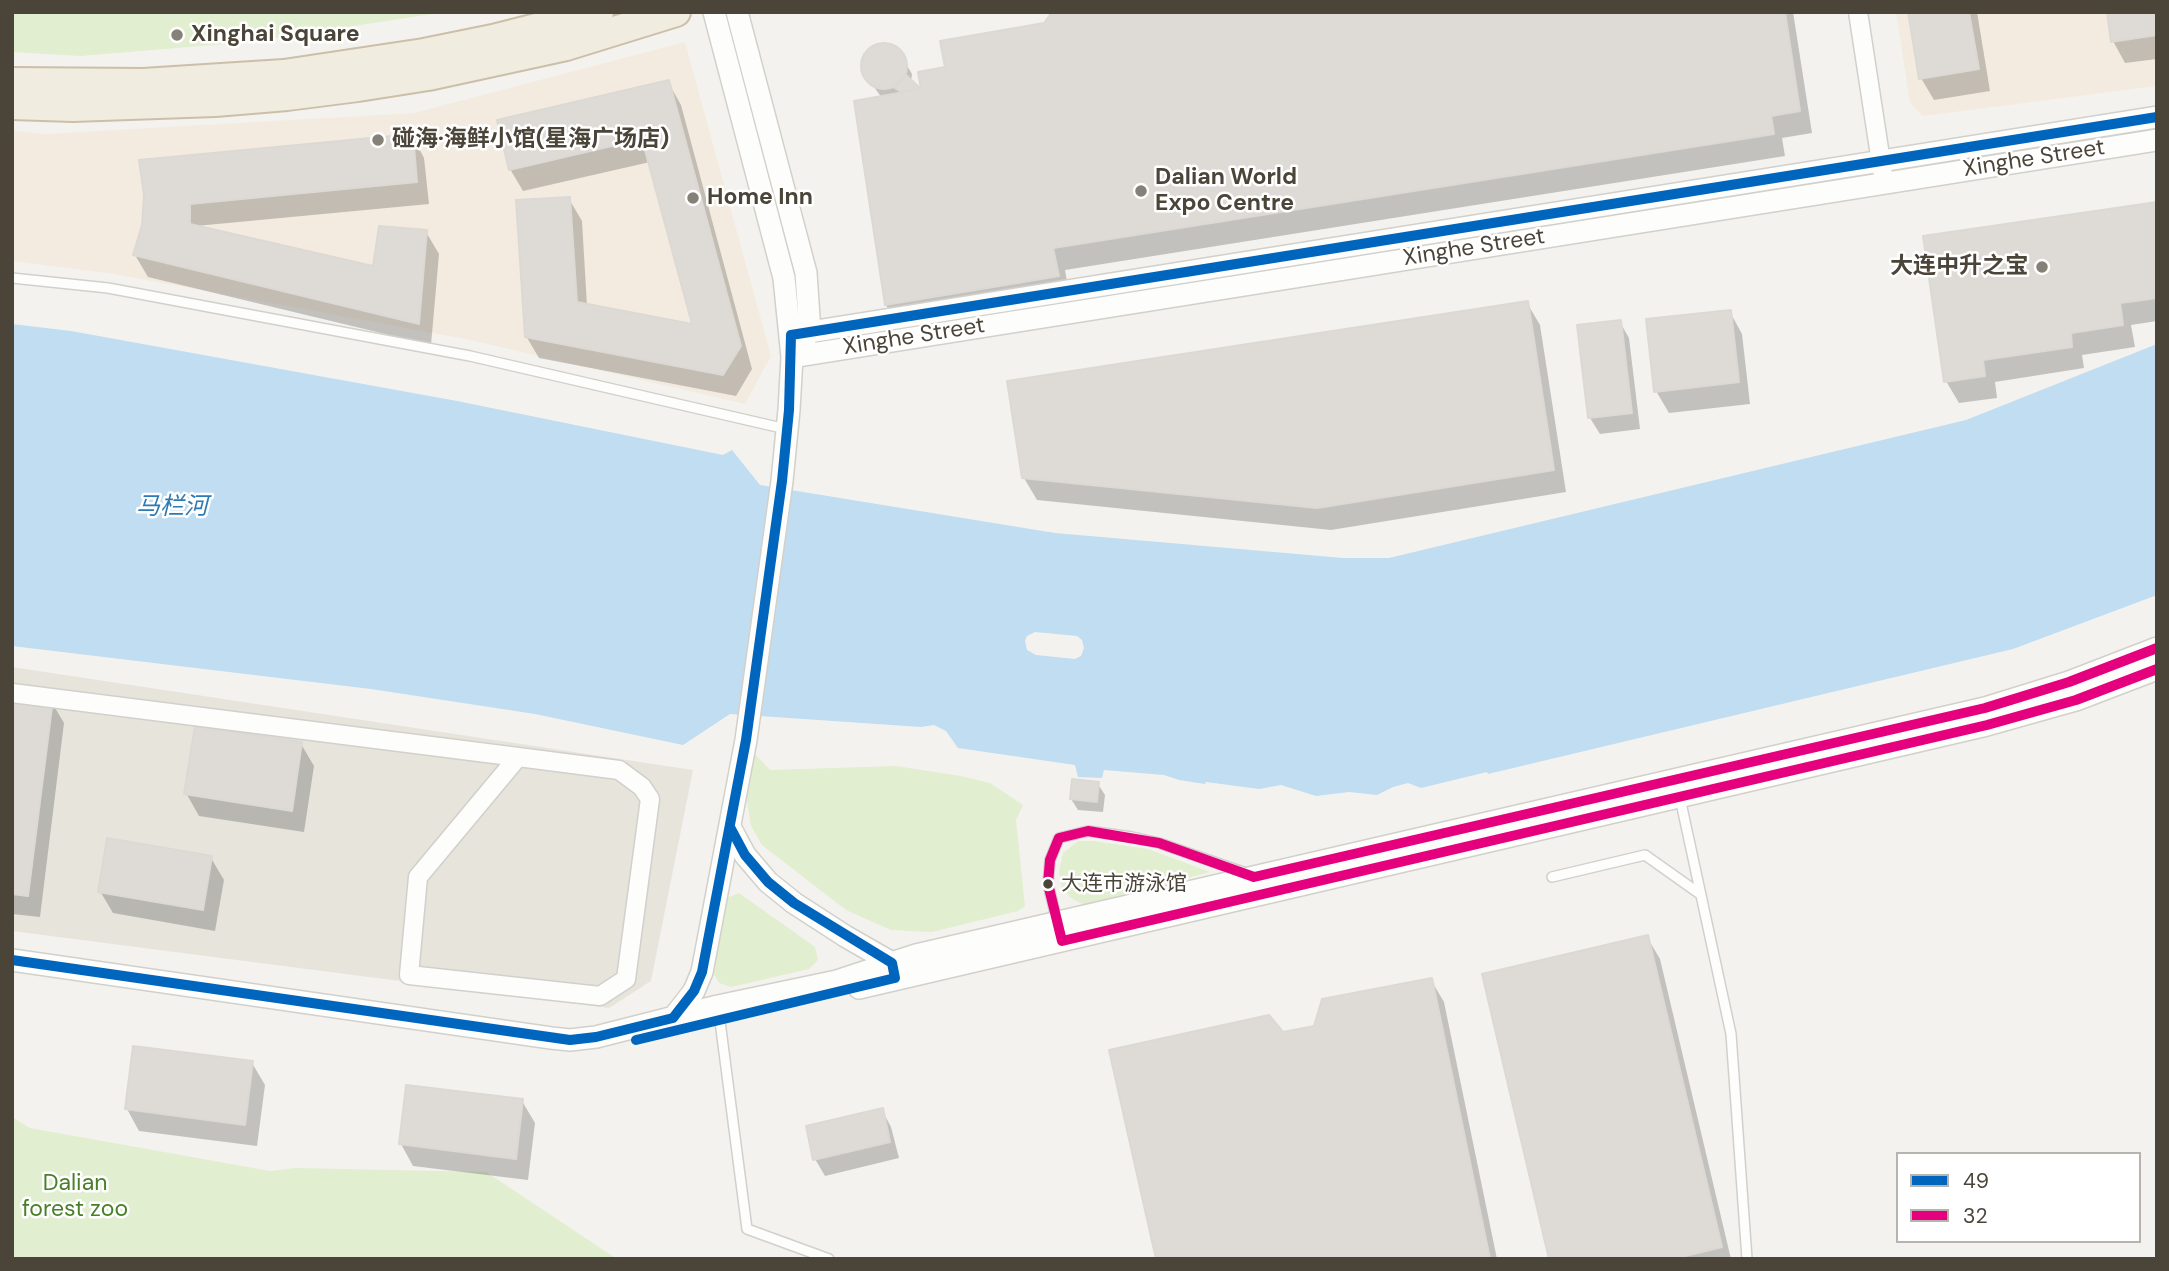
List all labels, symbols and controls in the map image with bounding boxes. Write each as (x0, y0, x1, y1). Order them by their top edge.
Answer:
place label: Xinghai Square (191, 21, 360, 49)
marker: Xinghai Square (169, 27, 185, 43)
place label: 碰海·海鲜小馆(星海广场店) (392, 126, 669, 154)
marker: 碰海·海鲜小馆(星海广场店) (370, 132, 386, 148)
street label: Xinghe Street (1961, 134, 2107, 184)
place label: Dalian World Expo Centre (1155, 164, 1297, 218)
marker: Dalian World Expo Centre (1133, 183, 1149, 199)
place label: Home Inn (707, 184, 813, 212)
marker: Home Inn (685, 190, 701, 206)
street label: Xinghe Street (1401, 223, 1547, 273)
place label: 大连中升之宝 (1890, 253, 2028, 281)
marker: 大连中升之宝 (2034, 259, 2050, 275)
street label: Xinghe Street (841, 312, 987, 362)
water label: 马栏河 (136, 494, 208, 522)
place label: 大连市游泳馆 (1061, 871, 1187, 897)
marker: 大连市游泳馆 (1041, 877, 1055, 891)
legend (1896, 1152, 2141, 1243)
text: 49 (1963, 1167, 1989, 1195)
park label: Dalian forest zoo (22, 1170, 128, 1224)
text: 32 (1963, 1202, 1988, 1230)

